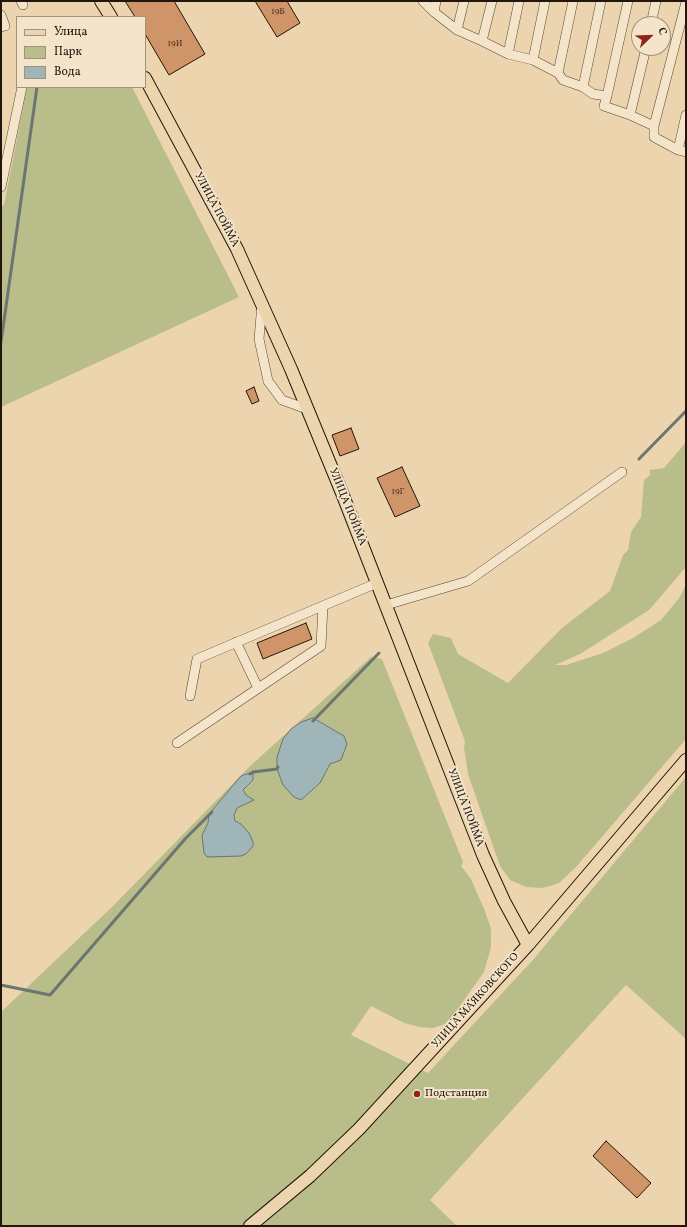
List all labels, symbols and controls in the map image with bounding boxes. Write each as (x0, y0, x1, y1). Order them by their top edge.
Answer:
house number: 19Б (271, 7, 285, 17)
legend (16, 16, 146, 88)
north arrow (631, 16, 671, 56)
text: Улица (54, 24, 87, 40)
text: С (653, 25, 670, 38)
house number: 19И (168, 39, 182, 49)
text: Парк (54, 44, 82, 60)
text: Вода (54, 64, 81, 80)
street label: УЛИЦА ПОЙМА (191, 170, 241, 250)
street label: УЛИЦА ПОЙМА (325, 466, 369, 548)
house number: 19Г (391, 487, 405, 497)
street label: УЛИЦА ПОЙМА (444, 767, 486, 849)
street label: УЛИЦА МАЯКОВСКОГО (430, 951, 522, 1051)
place label: Подстанция (425, 1087, 487, 1101)
marker: Подстанция (412, 1089, 422, 1099)

